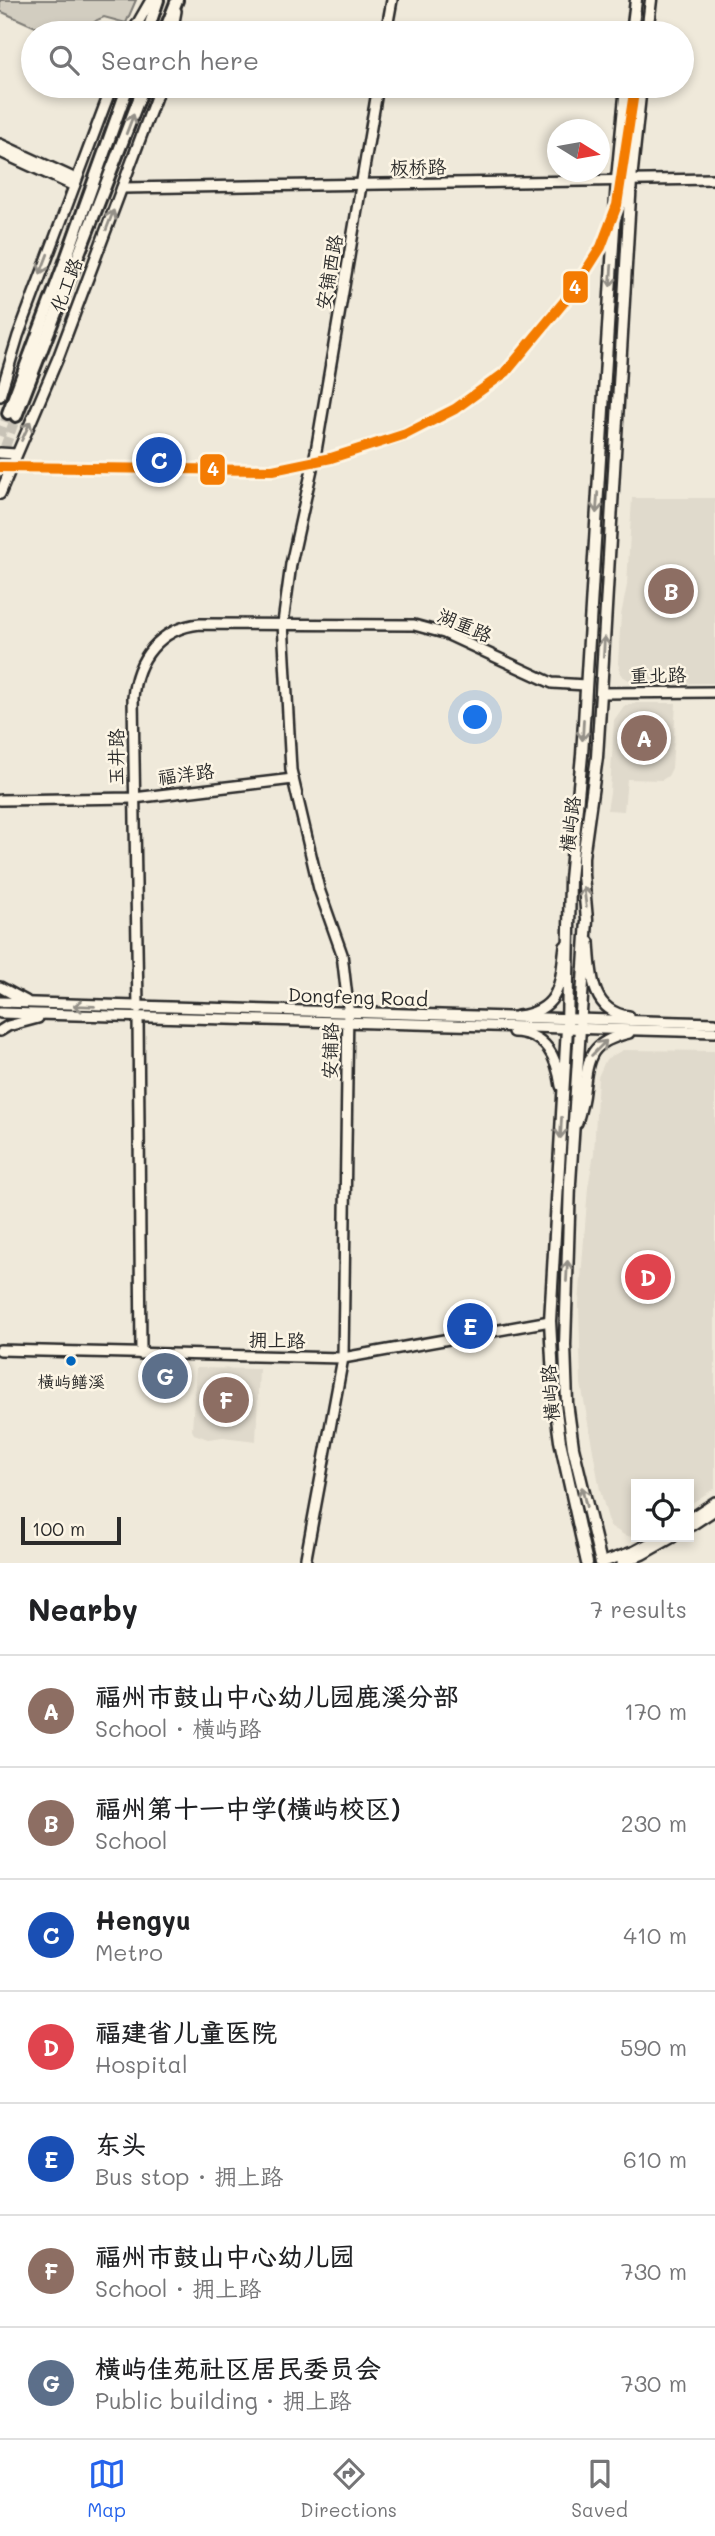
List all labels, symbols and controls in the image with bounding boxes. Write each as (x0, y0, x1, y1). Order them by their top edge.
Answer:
search box (21, 21, 694, 98)
icon: search (45, 41, 83, 79)
text: Search here (101, 43, 259, 77)
one-way arrow (125, 114, 137, 135)
north arrow (547, 119, 610, 182)
street label: 板桥路 (389, 154, 447, 179)
one-way arrow (104, 209, 117, 231)
street label: 安铺西路 (310, 232, 347, 312)
one-way arrow (37, 253, 50, 275)
street label: 化工路 (44, 254, 87, 316)
one-way arrow (604, 264, 617, 287)
line badge: 4 (562, 270, 589, 304)
text: 4 (569, 274, 581, 299)
one-way arrow (20, 421, 33, 442)
pin: C (136, 434, 182, 486)
line badge: 4 (199, 453, 226, 486)
text: 4 (207, 456, 219, 481)
one-way arrow (590, 491, 603, 514)
pin: B (648, 565, 694, 617)
street label: 湖重路 (434, 602, 496, 647)
one-way arrow (598, 636, 611, 658)
street label: 重北路 (629, 662, 687, 687)
your location (458, 700, 492, 734)
pin: A (621, 712, 667, 764)
one-way arrow (577, 718, 590, 741)
street label: 玉井路 (103, 728, 128, 786)
street label: 福洋路 (156, 758, 216, 789)
street label: 横屿路 (554, 794, 585, 854)
one-way arrow (579, 886, 592, 909)
street label: Dongfeng Road (288, 982, 428, 1011)
one-way arrow (72, 999, 95, 1012)
street label: 安铺路 (317, 1022, 342, 1080)
one-way arrow (590, 1039, 607, 1056)
one-way arrow (555, 1116, 568, 1139)
pin: D (625, 1251, 671, 1303)
one-way arrow (560, 1260, 573, 1283)
pin: E (447, 1300, 493, 1352)
street label: 拥上路 (248, 1327, 306, 1352)
pin: G (142, 1350, 188, 1402)
marker: 横屿鳝溪 (64, 1354, 78, 1368)
street label: 横屿路 (535, 1364, 564, 1422)
place label: 横屿鳝溪 (37, 1370, 105, 1392)
pin: F (203, 1374, 249, 1426)
map controls (631, 1479, 694, 1542)
button: locate (631, 1479, 694, 1542)
one-way arrow (577, 1486, 590, 1509)
scale bar (21, 1514, 121, 1546)
text: 100 m (32, 1516, 85, 1541)
text: Nearby (28, 1589, 138, 1629)
text: 7 results (590, 1594, 687, 1624)
text: 福州市鼓山中心幼儿园鹿溪分部 (95, 1679, 459, 1713)
text: A (43, 1696, 59, 1726)
text: 170 m (624, 1696, 687, 1726)
text: School · 横屿路 (95, 1713, 261, 1743)
text: 福州第十一中学(横屿校区) (95, 1791, 401, 1825)
text: B (43, 1808, 59, 1838)
text: 230 m (621, 1808, 687, 1838)
text: School (95, 1825, 168, 1855)
text: Hengyu (95, 1903, 191, 1937)
text: C (42, 1920, 60, 1950)
text: 410 m (623, 1920, 687, 1950)
text: Metro (95, 1937, 163, 1967)
text: 福建省儿童医院 (95, 2015, 277, 2049)
text: D (43, 2032, 59, 2062)
text: 590 m (620, 2032, 687, 2062)
text: Hospital (95, 2049, 188, 2079)
text: 东头 (95, 2127, 147, 2161)
text: E (44, 2144, 58, 2174)
text: 610 m (623, 2144, 687, 2174)
text: Bus stop · 拥上路 (95, 2161, 283, 2191)
text: 福州市鼓山中心幼儿园 (95, 2239, 355, 2273)
text: F (44, 2256, 58, 2286)
text: 730 m (621, 2256, 687, 2286)
text: School · 拥上路 (95, 2273, 261, 2303)
text: 横屿佳苑社区居民委员会 (95, 2351, 381, 2385)
text: G (42, 2368, 60, 2398)
text: 730 m (621, 2368, 687, 2398)
text: Public building · 拥上路 (95, 2385, 351, 2415)
tab: Map (87, 2455, 126, 2522)
tab: Directions (300, 2455, 397, 2522)
tab: Saved (571, 2455, 628, 2522)

